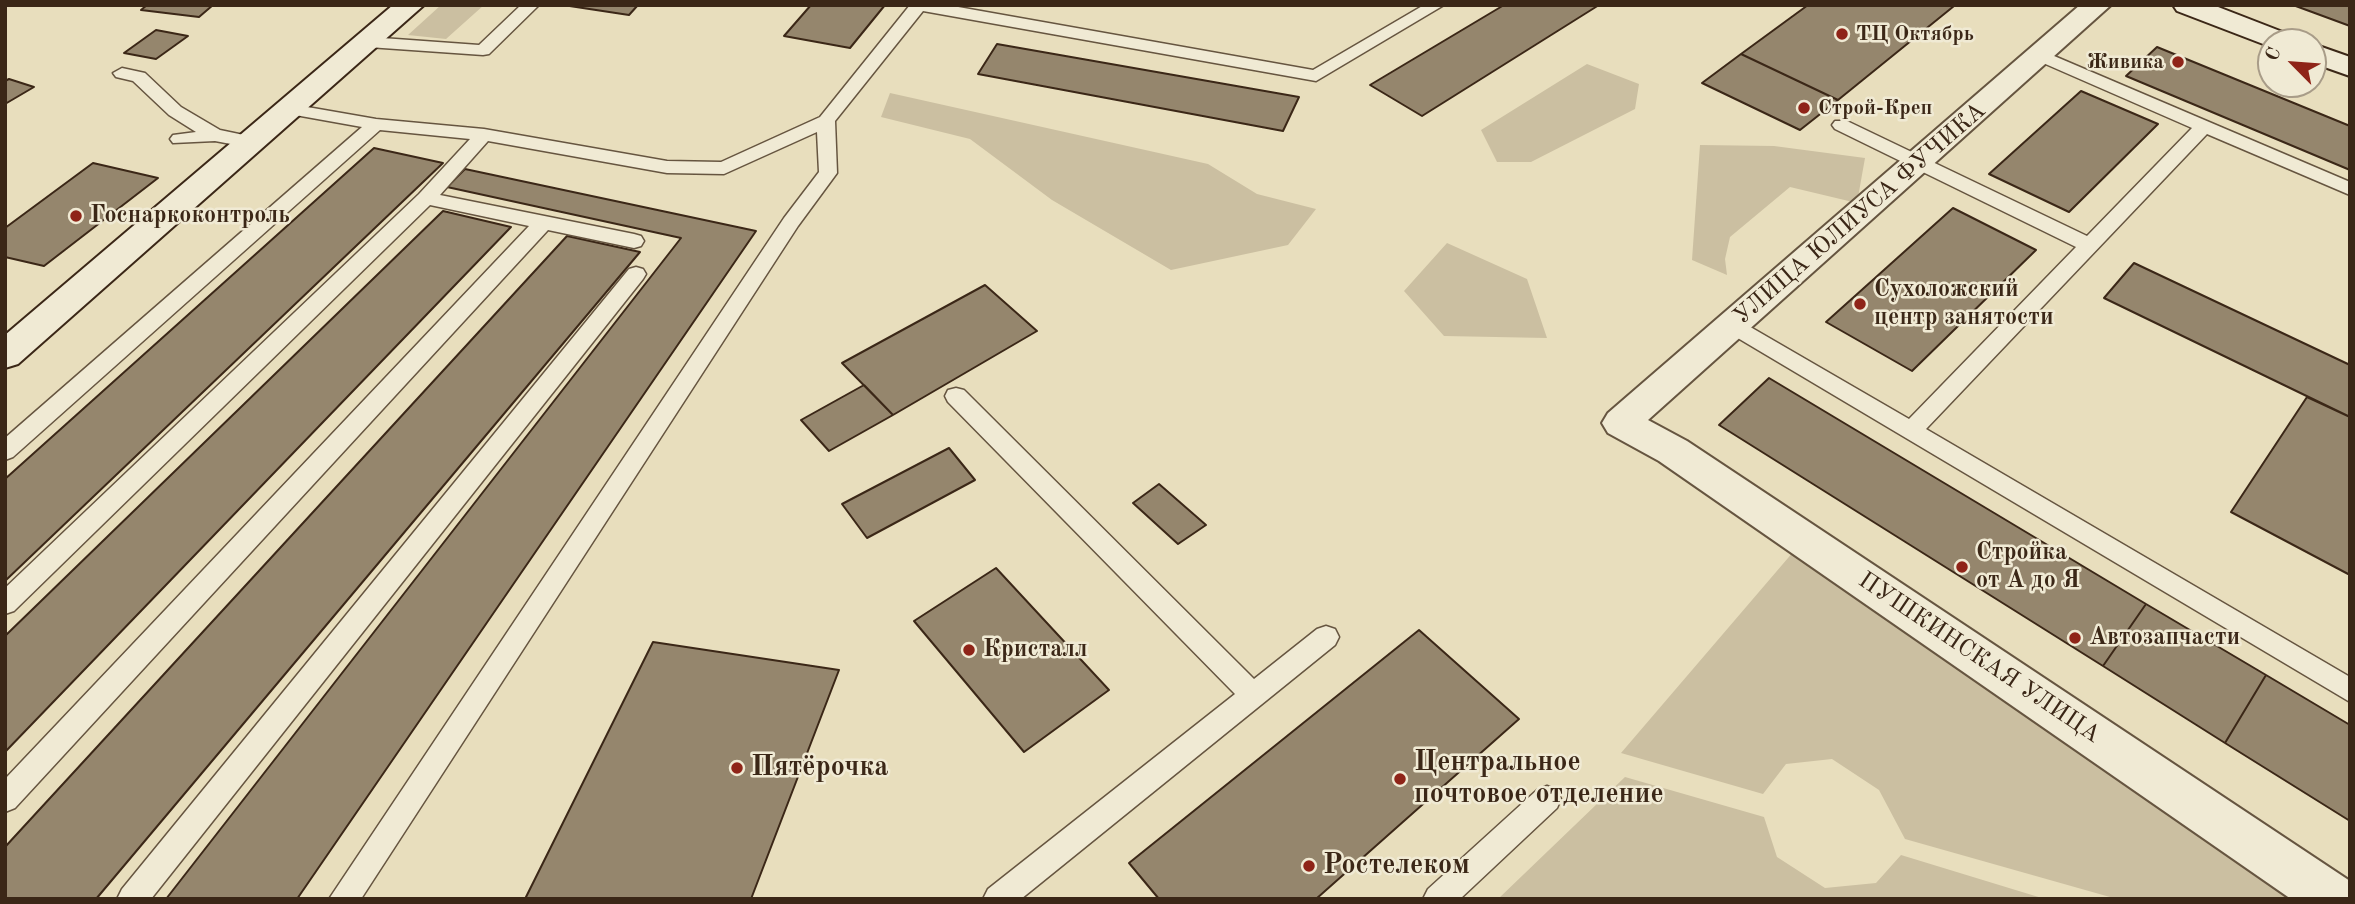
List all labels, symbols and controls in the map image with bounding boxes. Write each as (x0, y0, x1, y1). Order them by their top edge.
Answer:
place label: ТЦ Октябрь (1856, 21, 1974, 47)
marker: ТЦ Октябрь (1834, 26, 1850, 42)
north arrow (2257, 28, 2327, 98)
text: С (2263, 45, 2286, 64)
place label: Живика (2087, 49, 2164, 75)
marker: Живика (2170, 54, 2186, 70)
place label: Строй-Креп (1818, 95, 1932, 121)
street label: УЛИЦА ЮЛИУСА ФУЧИКА (1728, 97, 1992, 331)
marker: Строй-Креп (1796, 100, 1812, 116)
place label: Госнаркоконтроль (90, 202, 290, 230)
marker: Госнаркоконтроль (68, 208, 84, 224)
place label: Сухоложский центр занятости (1874, 276, 2054, 332)
marker: Сухоложский центр занятости (1852, 296, 1868, 312)
place label: Стройка от А до Я (1976, 539, 2080, 595)
marker: Стройка от А до Я (1954, 559, 1970, 575)
street label: ПУШКИНСКАЯ УЛИЦА (1852, 566, 2106, 750)
place label: Автозапчасти (2089, 624, 2240, 652)
marker: Автозапчасти (2067, 630, 2083, 646)
place label: Кристалл (983, 636, 1088, 664)
marker: Кристалл (961, 642, 977, 658)
place label: Центральное почтовое отделение (1414, 746, 1664, 812)
place label: Пятёрочка (751, 751, 888, 785)
marker: Пятёрочка (729, 760, 745, 776)
marker: Центральное почтовое отделение (1392, 771, 1408, 787)
place label: Ростелеком (1323, 849, 1470, 883)
marker: Ростелеком (1301, 858, 1317, 874)

